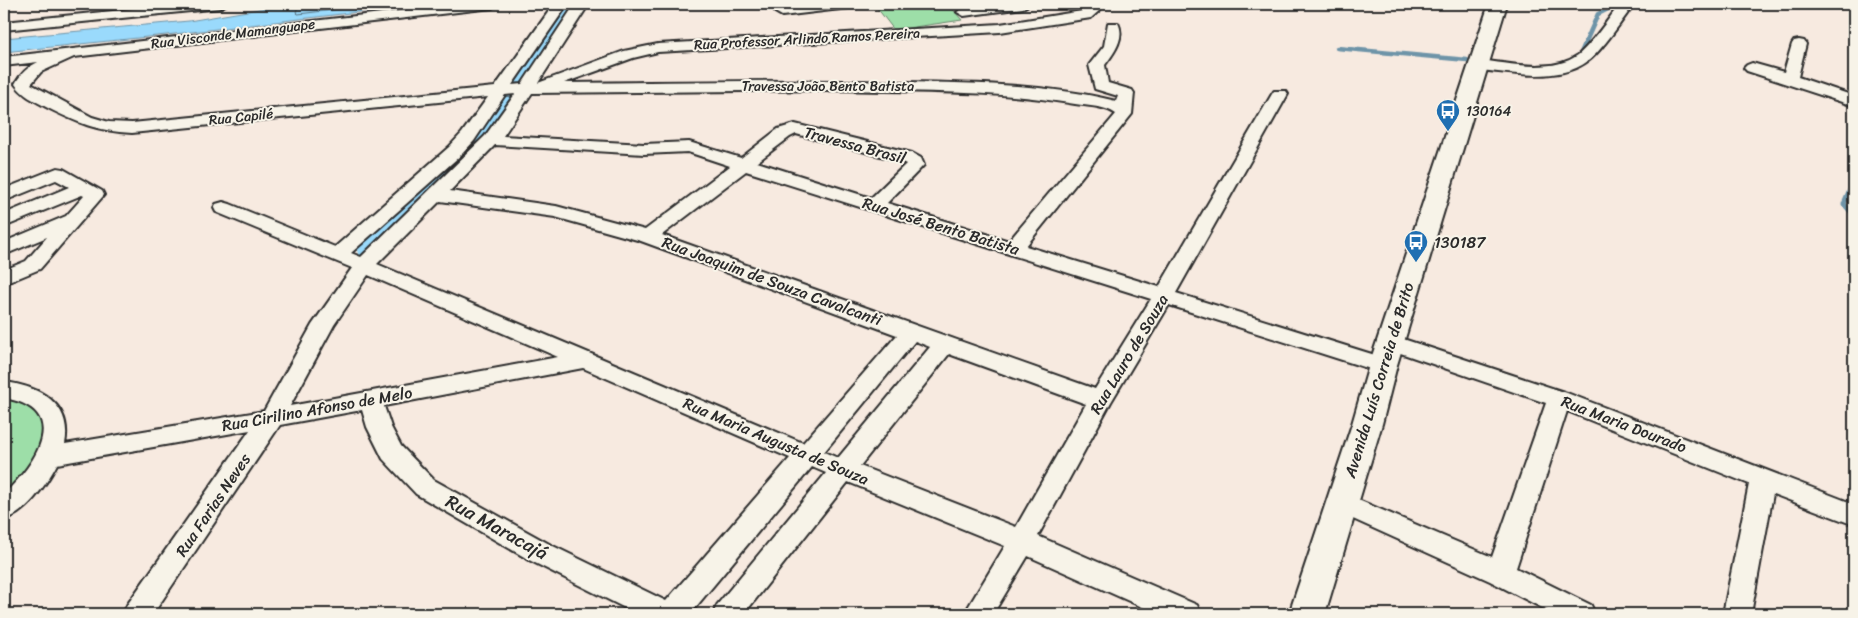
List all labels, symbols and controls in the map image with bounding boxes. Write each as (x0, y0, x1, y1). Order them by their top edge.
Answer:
street label: Rua Visconde Mamanguape (149, 12, 317, 56)
street label: Rua Professor Arlindo Ramos Pereira (693, 21, 921, 57)
street label: Travessa João Bento Batista (742, 74, 914, 99)
bus stop icon: 130164 (1435, 98, 1461, 132)
place label: 130164 (1466, 99, 1511, 124)
street label: Rua Capilé (207, 101, 275, 133)
street label: Travessa Brasil (801, 118, 909, 173)
street label: Rua José Bento Batista (859, 188, 1024, 264)
street label: Rua Joaquim de Souza Cavalcanti (658, 228, 887, 335)
place label: 130187 (1434, 228, 1486, 257)
bus stop icon: 130187 (1403, 229, 1429, 263)
street label: Avenida Luís Correia de Brito (1335, 279, 1423, 482)
street label: Rua Lauro de Souza (1082, 288, 1176, 420)
street label: Rua Cirilino Afonso de Melo (219, 378, 415, 440)
street label: Rua Maria Dourado (1557, 387, 1691, 461)
street label: Rua Maria Augusta de Souza (678, 389, 874, 493)
street label: Rua Farias Neves (168, 447, 259, 563)
street label: Rua Maracajá (439, 485, 555, 569)

